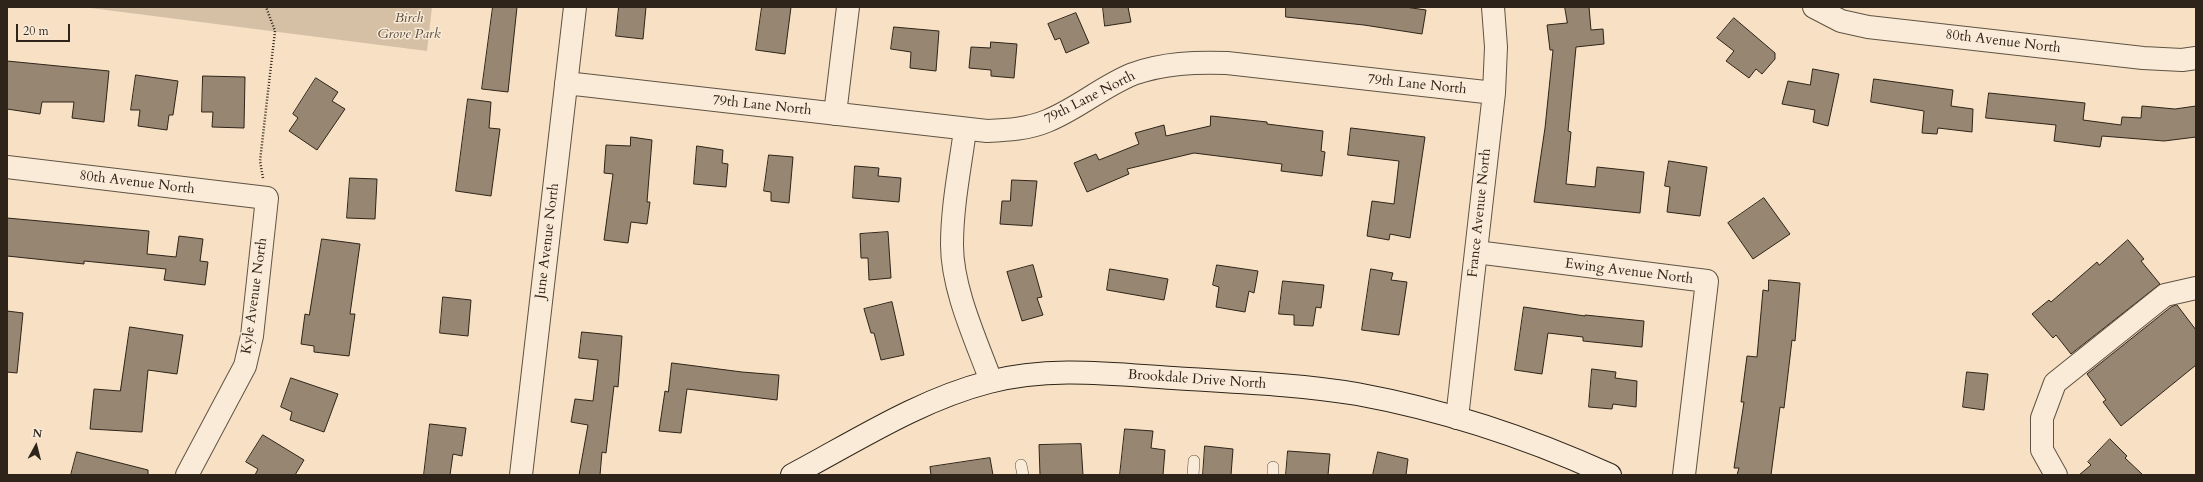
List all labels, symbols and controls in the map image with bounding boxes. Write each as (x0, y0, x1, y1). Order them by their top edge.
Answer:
park label: Birch Grove Park (377, 11, 441, 44)
scale bar (18, 16, 72, 42)
text: 20 m (23, 23, 49, 39)
street label: 80th Avenue North (1944, 27, 2062, 57)
street label: 79th Lane North (1042, 68, 1138, 128)
street label: 79th Lane North (1367, 71, 1467, 99)
street label: 79th Lane North (712, 92, 812, 120)
street label: France Avenue North (1465, 148, 1495, 278)
street label: 80th Avenue North (78, 168, 196, 198)
street label: June Avenue North (533, 182, 563, 300)
street label: Kyle Avenue North (239, 237, 271, 355)
street label: Ewing Avenue North (1564, 256, 1694, 288)
street label: Brookdale Drive North (1127, 367, 1267, 393)
north arrow (16, 426, 56, 466)
text: N (32, 426, 43, 442)

